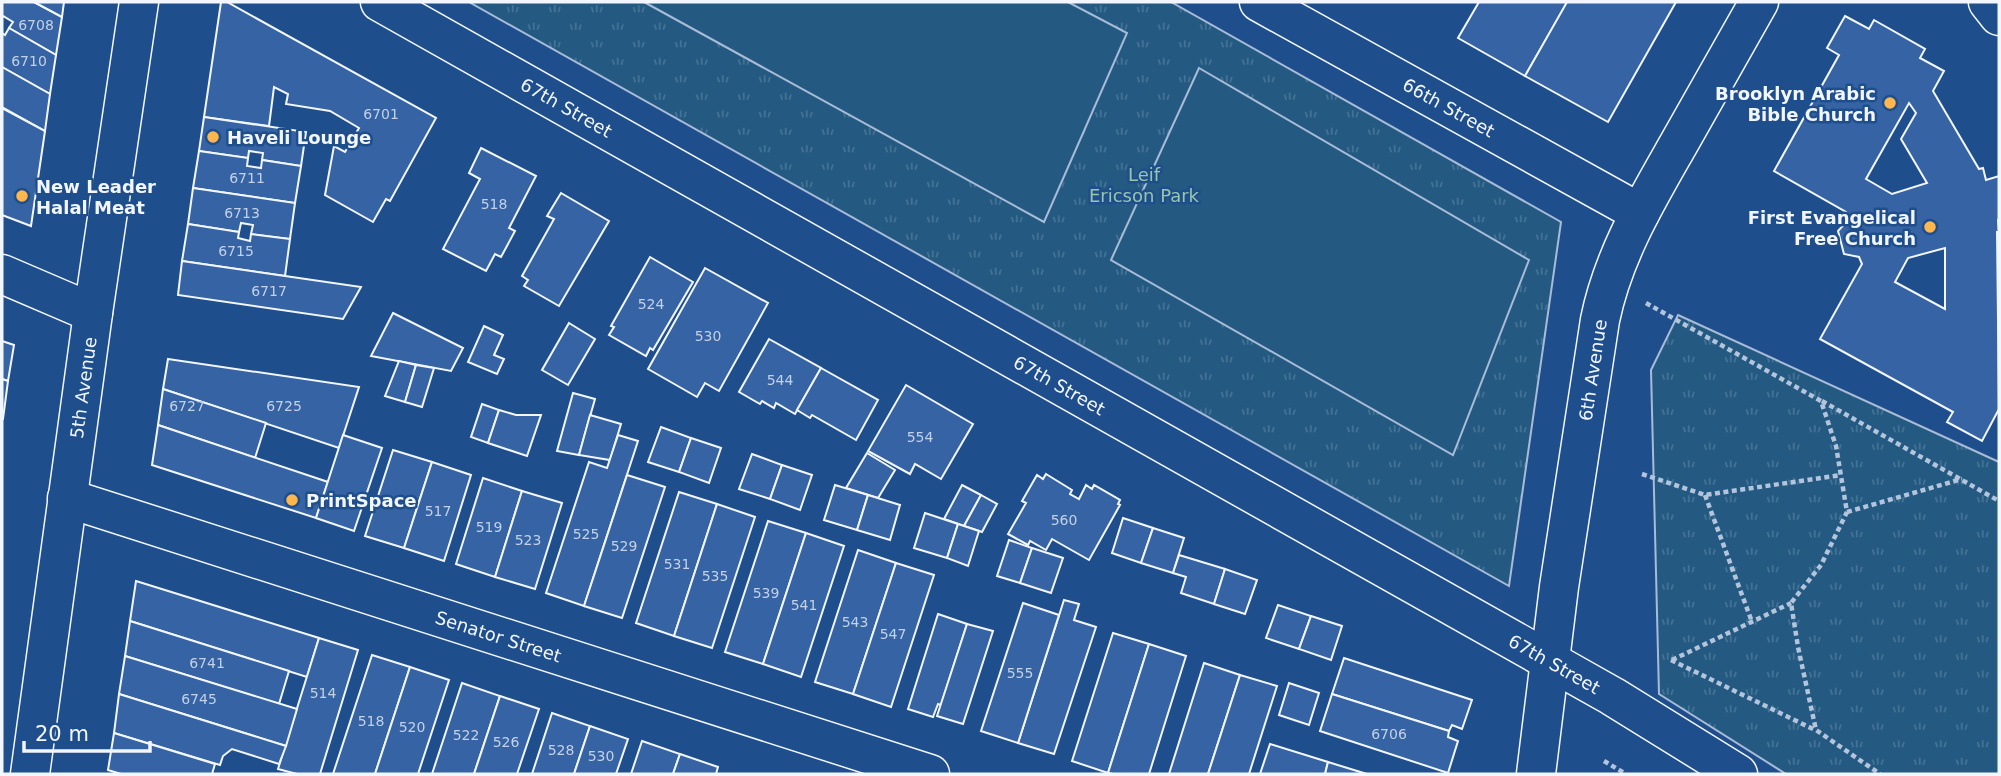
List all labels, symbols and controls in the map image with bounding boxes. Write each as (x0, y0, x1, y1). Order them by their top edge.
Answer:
house number: 6708 (18, 17, 54, 33)
house number: 6710 (11, 53, 47, 69)
street label: 67th Street (517, 73, 616, 141)
street label: 66th Street (1399, 73, 1498, 141)
place label: Brooklyn Arabic Bible Church (1715, 83, 1876, 125)
marker: Brooklyn Arabic Bible Church (1882, 95, 1898, 111)
house number: 6701 (363, 106, 399, 122)
place label: Haveli Lounge (227, 127, 371, 148)
marker: Haveli Lounge (205, 129, 221, 145)
park label: Leif Ericson Park (1089, 164, 1200, 206)
house number: 6711 (229, 170, 265, 186)
place label: New Leader Halal Meat (36, 176, 156, 218)
marker: New Leader Halal Meat (14, 188, 30, 204)
house number: 518 (481, 196, 507, 212)
house number: 6713 (224, 205, 260, 221)
place label: First Evangelical Free Church (1748, 207, 1916, 249)
marker: First Evangelical Free Church (1922, 219, 1938, 235)
house number: 6715 (218, 243, 254, 259)
house number: 6717 (251, 283, 287, 299)
house number: 524 (638, 296, 664, 312)
street label: 6th Avenue (1574, 318, 1610, 422)
house number: 530 (695, 328, 721, 344)
street label: 5th Avenue (65, 335, 100, 440)
street label: 67th Street (1010, 351, 1109, 419)
house number: 544 (767, 372, 793, 388)
house number: 6727 (169, 398, 205, 414)
house number: 6725 (266, 398, 302, 414)
house number: 554 (907, 429, 933, 445)
place label: PrintSpace (306, 490, 417, 511)
marker: PrintSpace (284, 492, 300, 508)
house number: 517 (425, 503, 451, 519)
house number: 560 (1051, 512, 1077, 528)
house number: 519 (476, 519, 502, 535)
house number: 525 (573, 526, 599, 542)
house number: 523 (515, 532, 541, 548)
house number: 529 (611, 538, 637, 554)
house number: 531 (664, 556, 690, 572)
house number: 535 (702, 568, 728, 584)
house number: 539 (753, 585, 779, 601)
house number: 541 (791, 597, 817, 613)
street label: Senator Street (433, 606, 564, 666)
house number: 543 (842, 614, 868, 630)
house number: 547 (880, 626, 906, 642)
street label: 67th Street (1505, 629, 1604, 698)
house number: 6741 (189, 655, 225, 671)
house number: 555 (1007, 665, 1033, 681)
house number: 514 (310, 685, 336, 701)
house number: 6745 (181, 691, 217, 707)
scale bar (24, 710, 150, 754)
house number: 518 (358, 713, 384, 729)
house number: 520 (399, 719, 425, 735)
text: 20 m (35, 722, 89, 746)
house number: 6706 (1371, 726, 1407, 742)
house number: 522 (453, 727, 479, 743)
house number: 526 (493, 734, 519, 750)
house number: 528 (548, 742, 574, 758)
house number: 530 (588, 748, 614, 764)

